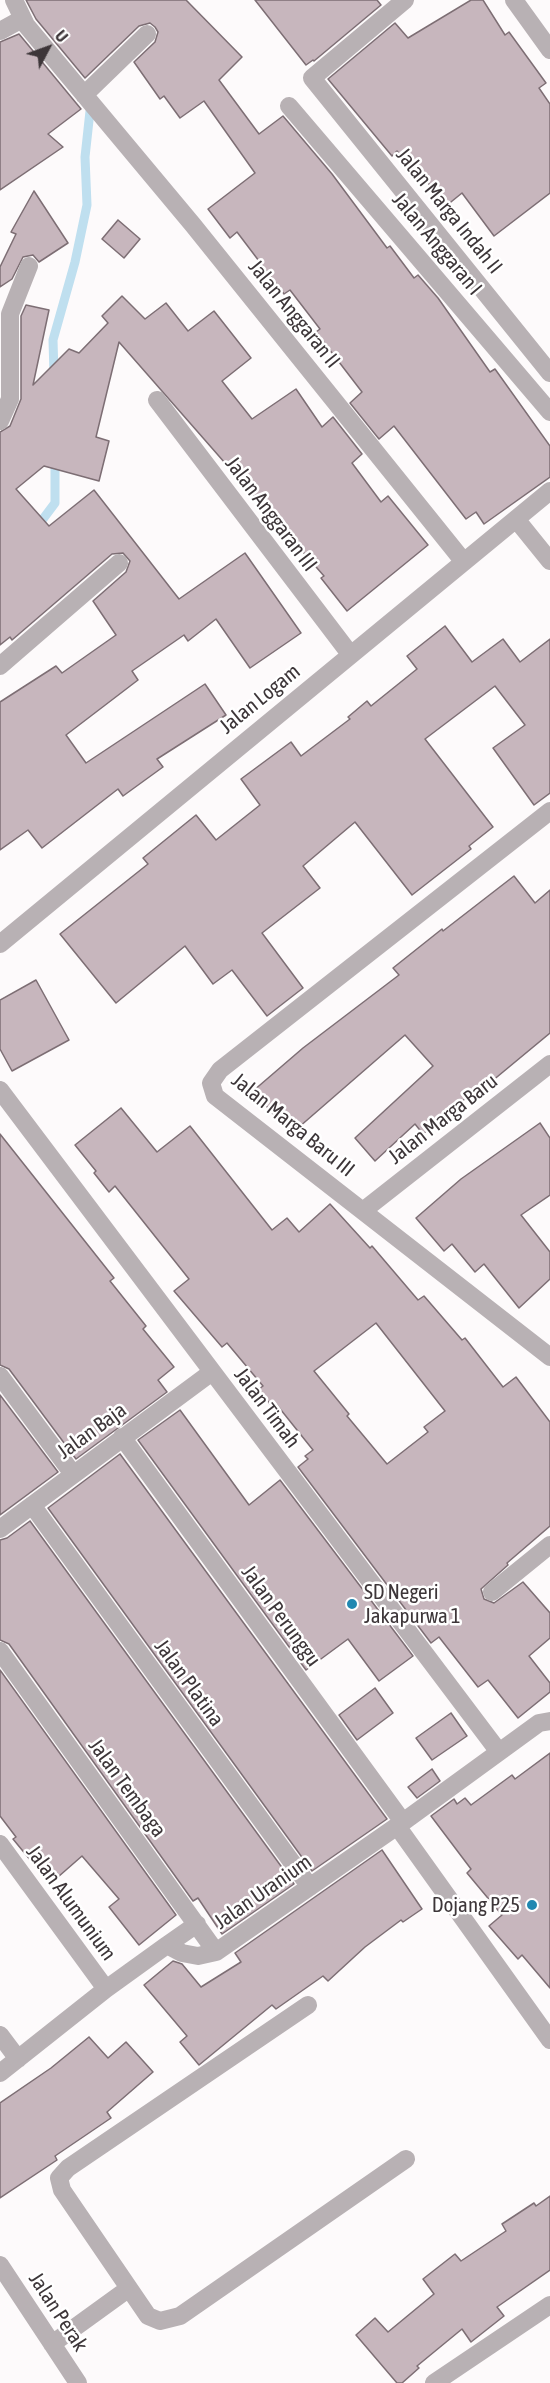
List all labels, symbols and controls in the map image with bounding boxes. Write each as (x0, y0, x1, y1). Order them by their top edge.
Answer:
north arrow (18, 18, 78, 78)
text: U (52, 27, 71, 46)
street label: Jalan Marga Indah II (391, 143, 507, 279)
street label: Jalan Anggaran I (387, 188, 487, 300)
street label: Jalan Anggaran II (243, 255, 345, 373)
street label: Jalan Anggaran III (220, 452, 322, 576)
street label: Jalan Logam (215, 659, 305, 739)
street label: Jalan Marga Baru III (227, 1068, 359, 1182)
street label: Jalan Marga Baru (383, 1069, 503, 1169)
street label: Jalan Timah (229, 1363, 305, 1453)
street label: Jalan Baja (53, 1398, 131, 1464)
street label: Jalan Perunggu (236, 1561, 326, 1671)
place label: SD Negeri Jakapurwa 1 (364, 1579, 461, 1629)
marker: SD Negeri Jakapurwa 1 (345, 1597, 359, 1611)
street label: Jalan Platina (149, 1635, 229, 1731)
street label: Jalan Tembaga (83, 1734, 171, 1842)
street label: Jalan Alumunium (21, 1840, 121, 1966)
street label: Jalan Uranium (209, 1849, 317, 1935)
place label: Dojang P25 (432, 1892, 520, 1918)
marker: Dojang P25 (525, 1898, 539, 1912)
street label: Jalan Perak (23, 2268, 93, 2356)

